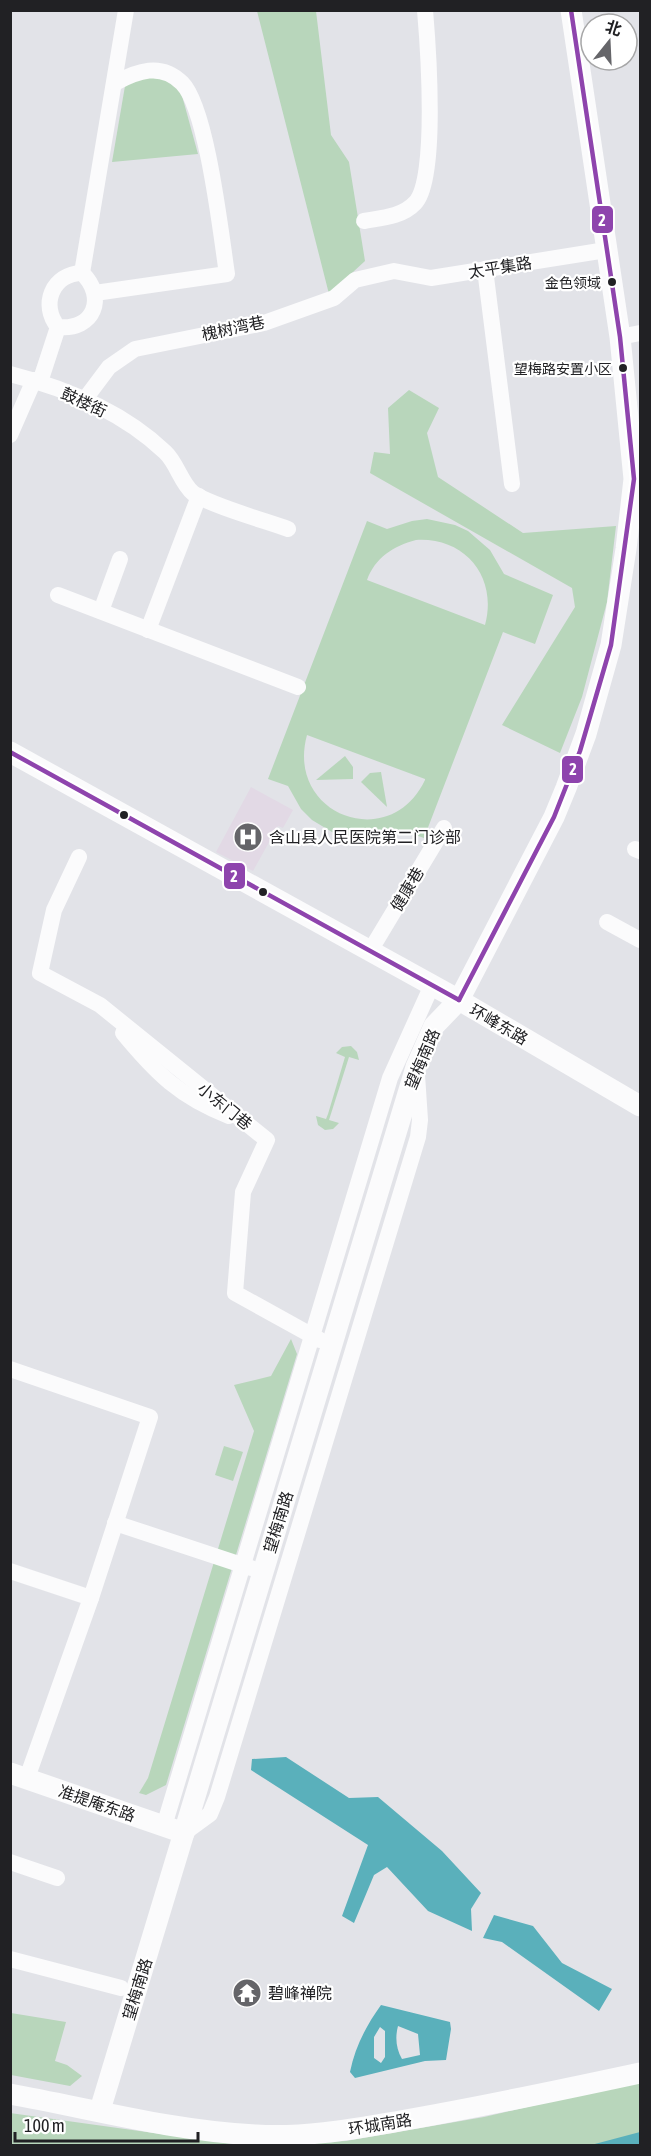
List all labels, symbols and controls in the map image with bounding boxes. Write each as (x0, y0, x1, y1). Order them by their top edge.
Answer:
north arrow (579, 12, 639, 72)
text: 北 (603, 17, 624, 39)
line badge: 2 (591, 205, 614, 234)
text: 2 (598, 211, 606, 229)
street label: 太平集路 (467, 253, 533, 281)
place label: 金色领域 (545, 275, 601, 291)
marker: 金色领域 (606, 276, 618, 288)
street label: 槐树湾巷 (200, 313, 266, 343)
place label: 望梅路安置小区 (514, 361, 612, 377)
marker: 望梅路安置小区 (617, 362, 629, 374)
street label: 鼓楼街 (58, 384, 110, 420)
line badge: 2 (561, 755, 584, 784)
text: 2 (569, 760, 577, 778)
unlabelled marker (118, 809, 130, 821)
hospital icon: 含山县人民医院第二门诊部 (232, 821, 264, 853)
place label: 含山县人民医院第二门诊部 (269, 828, 461, 846)
line badge: 2 (223, 862, 246, 890)
street label: 健康巷 (387, 864, 427, 914)
text: 2 (230, 867, 238, 885)
unlabelled marker (257, 886, 269, 898)
street label: 环峰东路 (467, 1000, 531, 1048)
street label: 望梅南路 (401, 1026, 443, 1092)
street label: 小东门巷 (194, 1079, 256, 1133)
street label: 望梅南路 (260, 1489, 296, 1555)
street label: 准提庵东路 (56, 1781, 138, 1825)
street label: 望梅南路 (119, 1956, 155, 2022)
temple icon: 碧峰禅院 (231, 1977, 263, 2009)
place label: 碧峰禅院 (268, 1984, 332, 2002)
scale bar (15, 2105, 198, 2143)
street label: 环城南路 (347, 2110, 413, 2138)
text: 100 m (24, 2115, 65, 2136)

